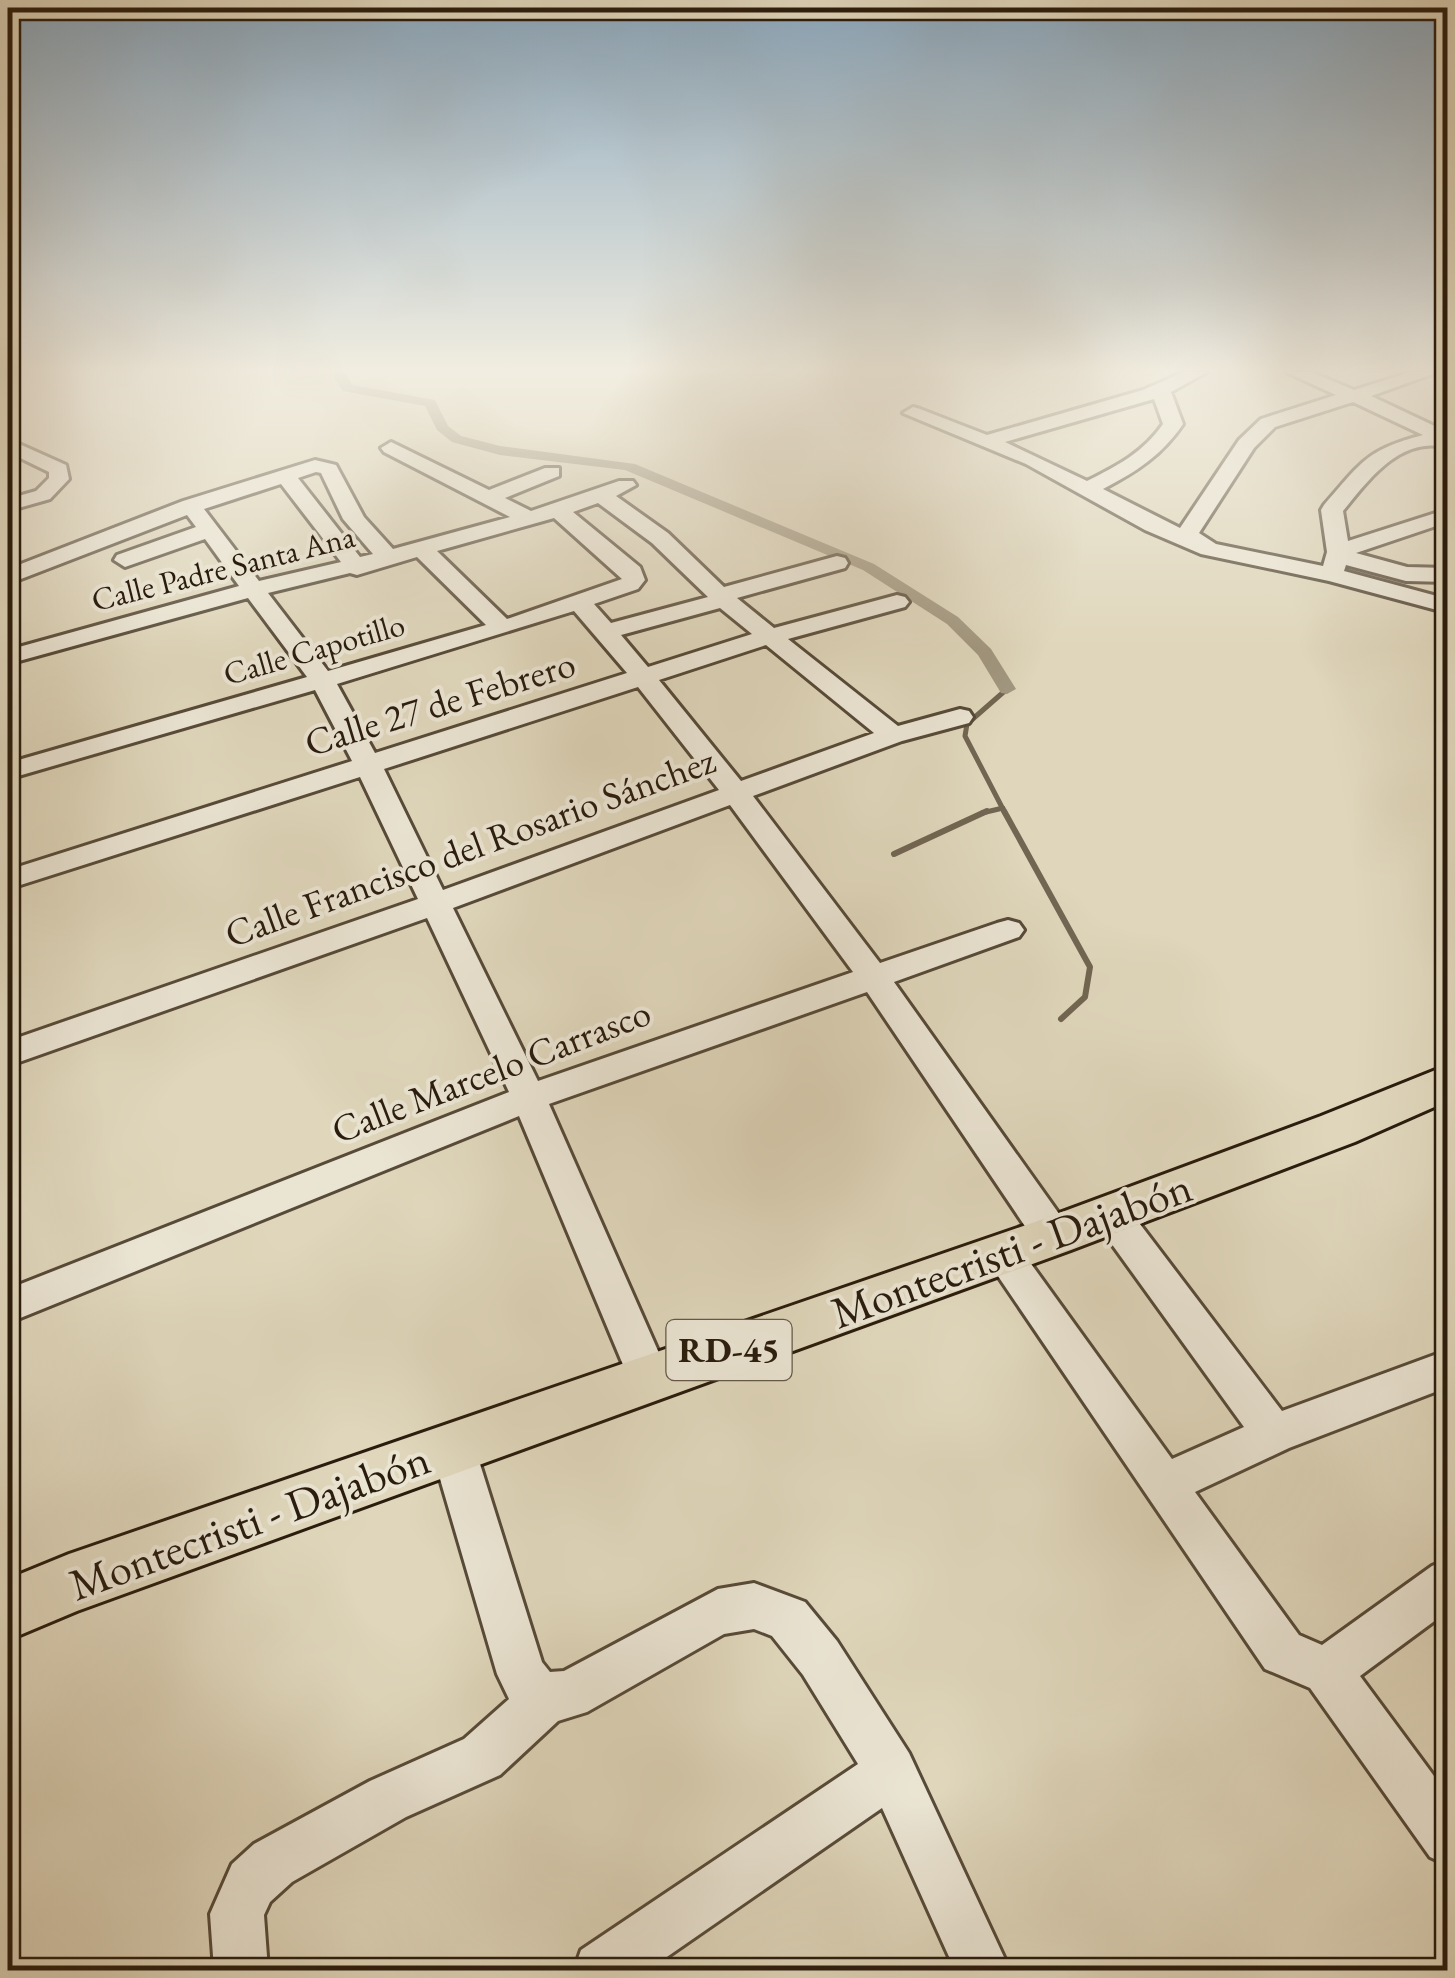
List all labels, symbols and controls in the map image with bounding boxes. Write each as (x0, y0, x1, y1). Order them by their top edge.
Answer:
street label: Calle Padre Santa Ana (87, 515, 359, 621)
street label: Calle Capotillo (218, 603, 410, 695)
street label: Calle 27 de Febrero (299, 638, 581, 767)
street label: Calle Francisco del Rosario Sánchez (218, 735, 722, 958)
street label: Calle Marcelo Carrasco (324, 987, 657, 1154)
street label: Montecristi - Dajabón (823, 1157, 1199, 1341)
road number: RD-45 (666, 1320, 792, 1380)
street label: Montecristi - Dajabón (61, 1429, 437, 1613)

